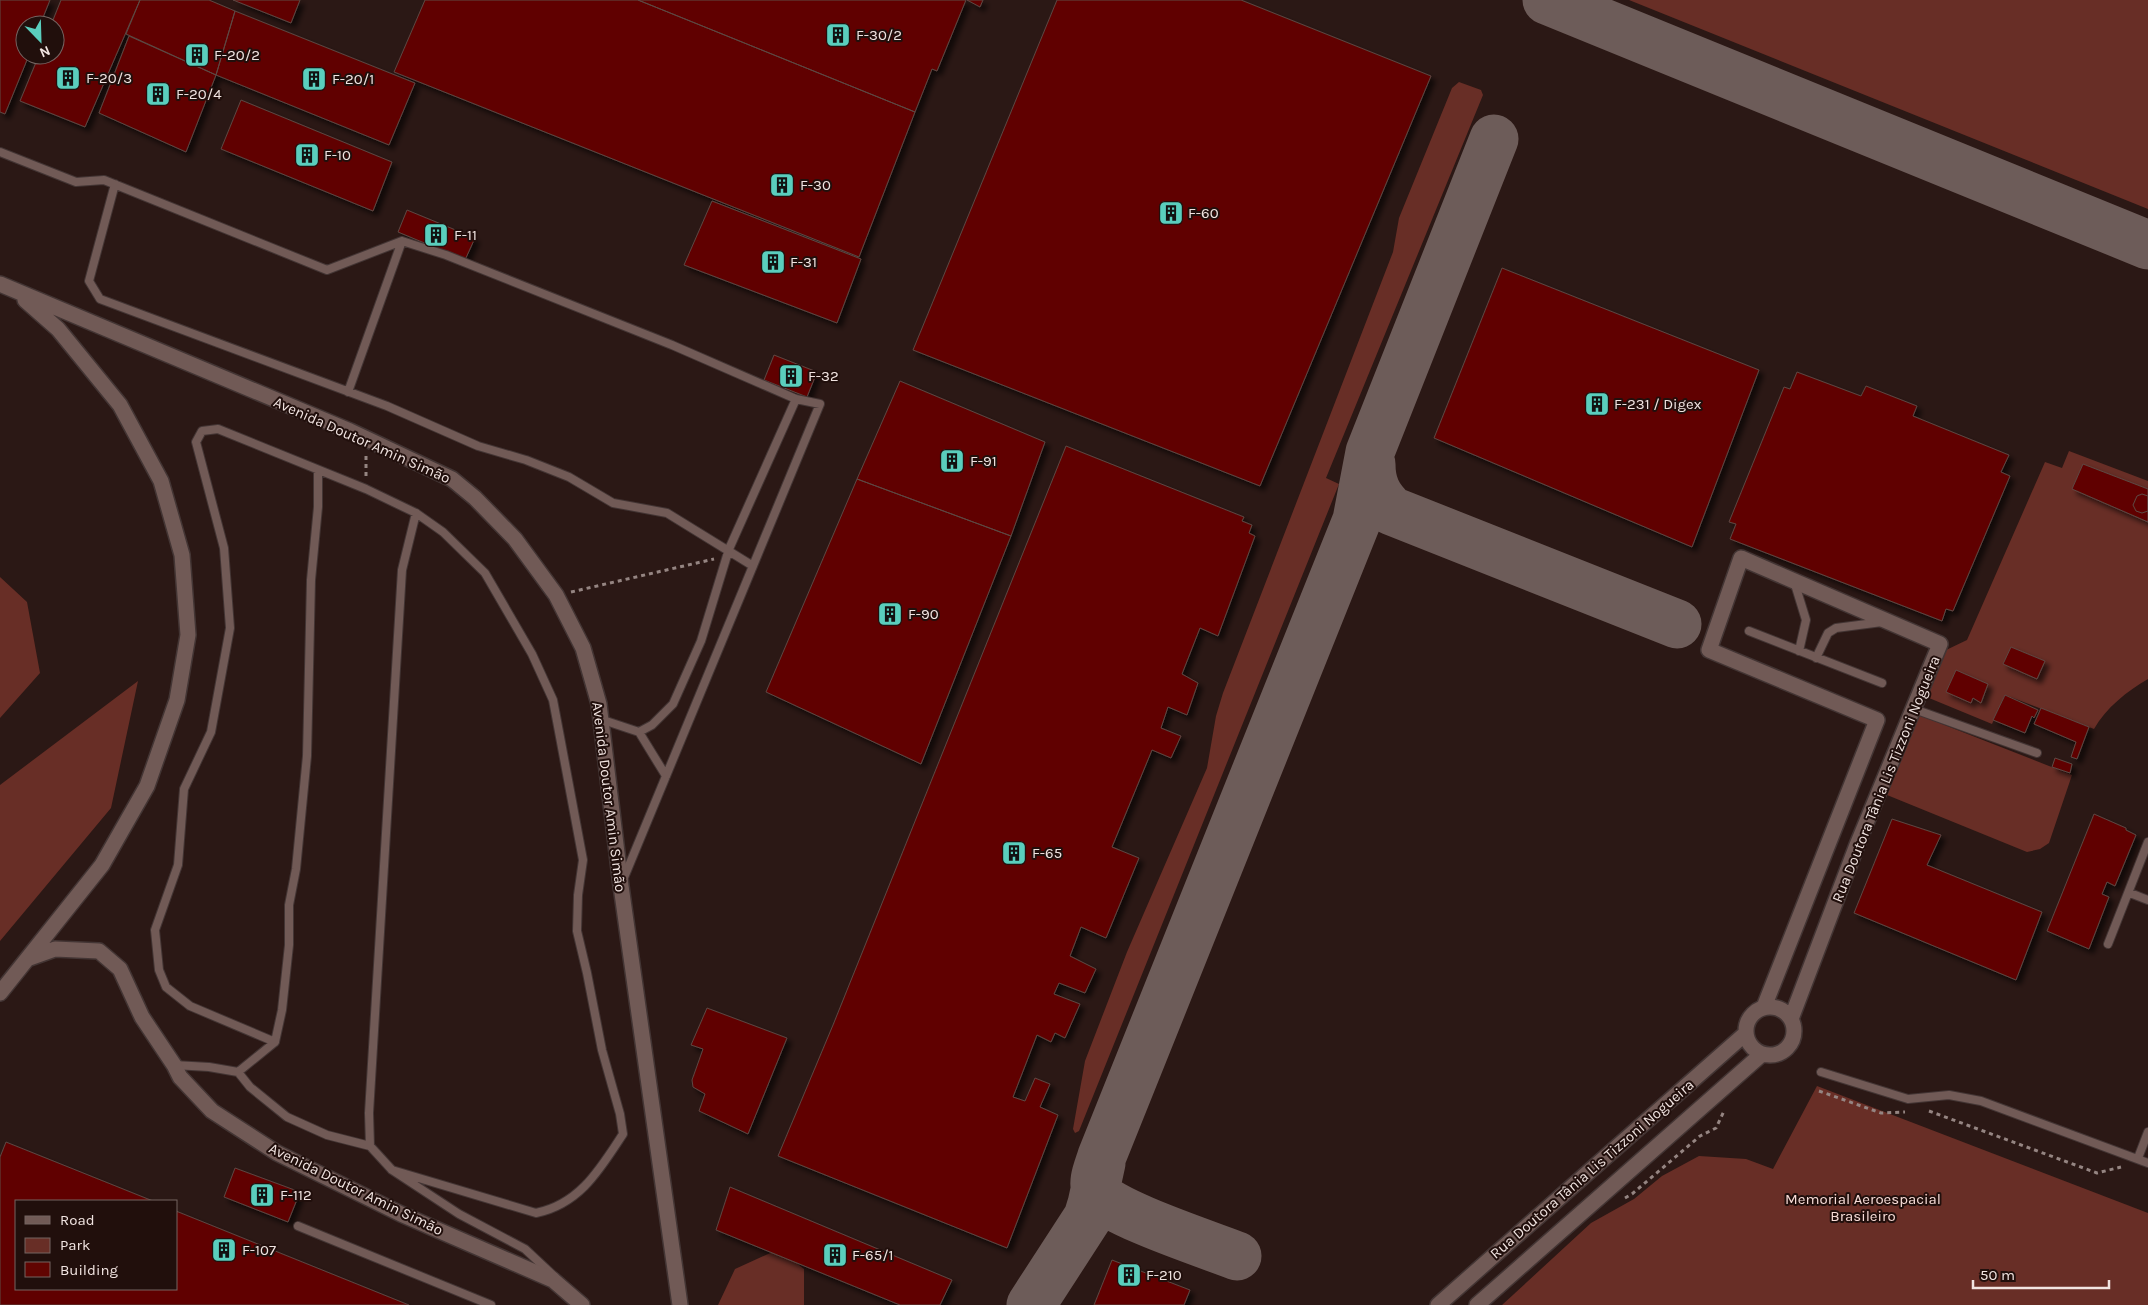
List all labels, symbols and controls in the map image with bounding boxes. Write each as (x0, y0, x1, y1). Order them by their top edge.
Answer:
north arrow (15, 15, 65, 65)
building icon: F-30/2 (825, 22, 851, 48)
place label: F-30/2 (856, 26, 902, 44)
text: N (37, 42, 53, 61)
building icon: F-20/2 (184, 42, 210, 68)
place label: F-20/2 (214, 46, 260, 64)
building icon: F-20/3 (55, 65, 81, 91)
building icon: F-20/1 (301, 66, 327, 92)
place label: F-20/3 (86, 69, 132, 87)
place label: F-20/1 (332, 70, 374, 88)
building icon: F-20/4 (145, 81, 171, 107)
place label: F-20/4 (176, 85, 222, 103)
building icon: F-10 (294, 142, 320, 168)
place label: F-10 (324, 146, 351, 164)
building icon: F-30 (769, 172, 795, 198)
place label: F-30 (800, 176, 831, 194)
building icon: F-60 (1158, 200, 1184, 226)
place label: F-60 (1188, 204, 1219, 222)
building icon: F-11 (423, 222, 449, 248)
place label: F-11 (454, 226, 477, 244)
building icon: F-31 (760, 249, 786, 275)
place label: F-31 (790, 253, 817, 271)
building icon: F-32 (778, 363, 804, 389)
place label: F-32 (808, 367, 839, 385)
building icon: F-231 / Digex (1584, 391, 1610, 417)
street label: Avenida Doutor Amin Simão (271, 393, 453, 487)
place label: F-231 / Digex (1614, 395, 1702, 413)
building icon: F-91 (939, 448, 965, 474)
place label: F-91 (970, 452, 997, 470)
building icon: F-90 (877, 601, 903, 627)
place label: F-90 (908, 605, 939, 623)
street label: Rua Doutora Tânia Lis Tizzoni Nogueira (1828, 653, 1944, 905)
street label: Avenida Doutor Amin Simão (588, 701, 630, 893)
building icon: F-65 (1001, 840, 1027, 866)
place label: F-65 (1032, 844, 1062, 862)
street label: Rua Doutora Tânia Lis Tizzoni Nogueira (1486, 1075, 1698, 1263)
street label: Avenida Doutor Amin Simão (266, 1139, 446, 1239)
building icon: F-112 (249, 1182, 275, 1208)
place label: F-112 (280, 1186, 312, 1204)
park label: Memorial Aeroespacial Brasileiro (1785, 1190, 1941, 1225)
legend (15, 1200, 178, 1290)
text: Road (60, 1211, 95, 1229)
text: Park (60, 1236, 90, 1254)
building icon: F-107 (211, 1237, 237, 1263)
place label: F-107 (242, 1241, 276, 1259)
building icon: F-65/1 (822, 1242, 848, 1268)
place label: F-65/1 (852, 1246, 894, 1264)
scale bar (1973, 1258, 2109, 1290)
text: Building (60, 1261, 118, 1279)
building icon: F-210 (1116, 1262, 1142, 1288)
place label: F-210 (1146, 1266, 1182, 1284)
text: 50 m (1980, 1266, 2015, 1284)

